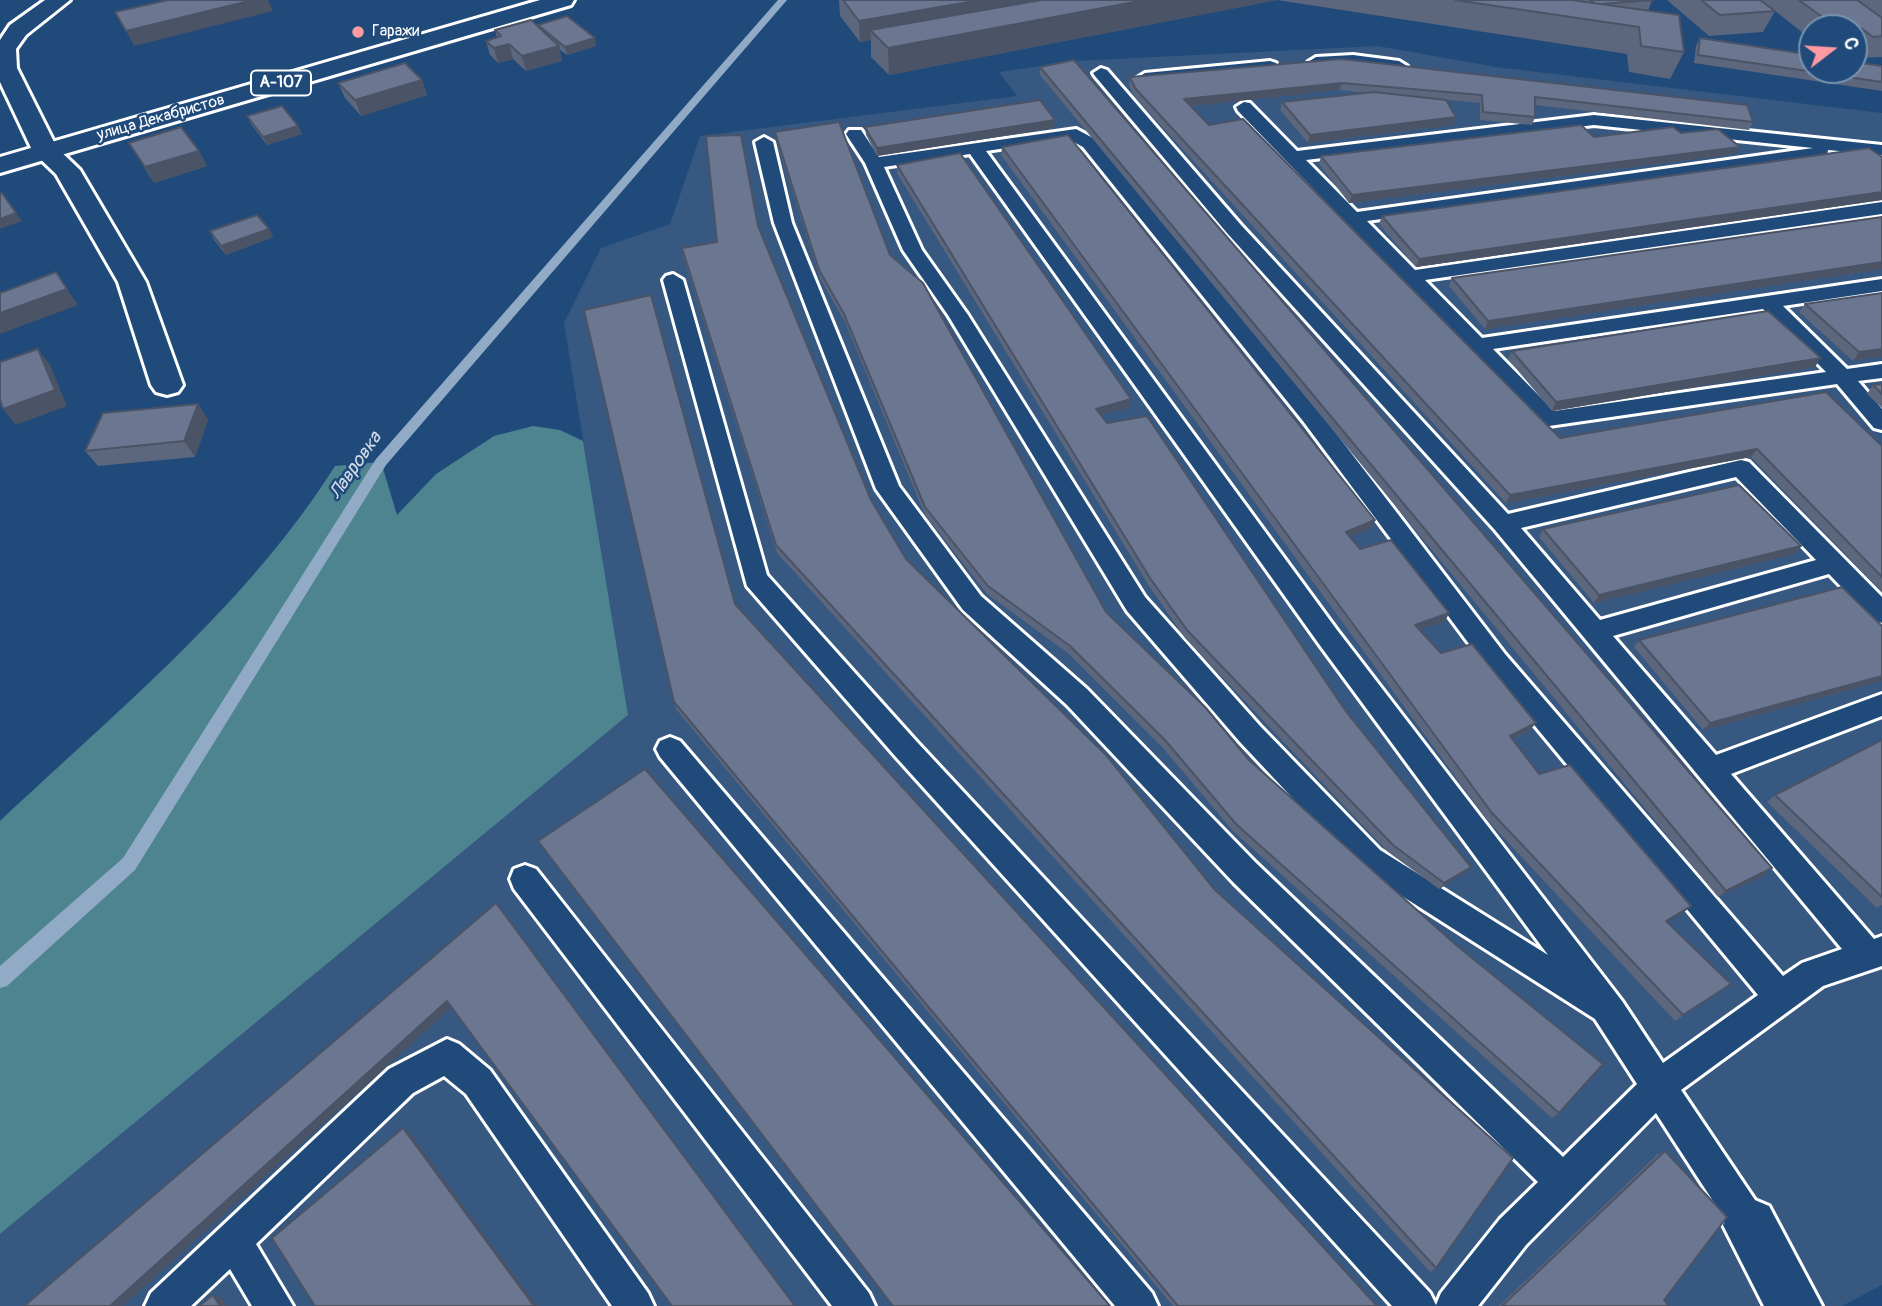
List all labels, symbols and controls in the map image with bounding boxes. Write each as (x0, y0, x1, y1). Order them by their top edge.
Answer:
north arrow (1798, 14, 1868, 84)
place label: Гаражи (372, 22, 419, 42)
marker: Гаражи (350, 24, 366, 40)
text: С (1838, 34, 1864, 53)
road number: А-107 (251, 71, 311, 96)
street label: улица Декабристов (95, 91, 227, 145)
water label: Лавровка (325, 428, 387, 504)

